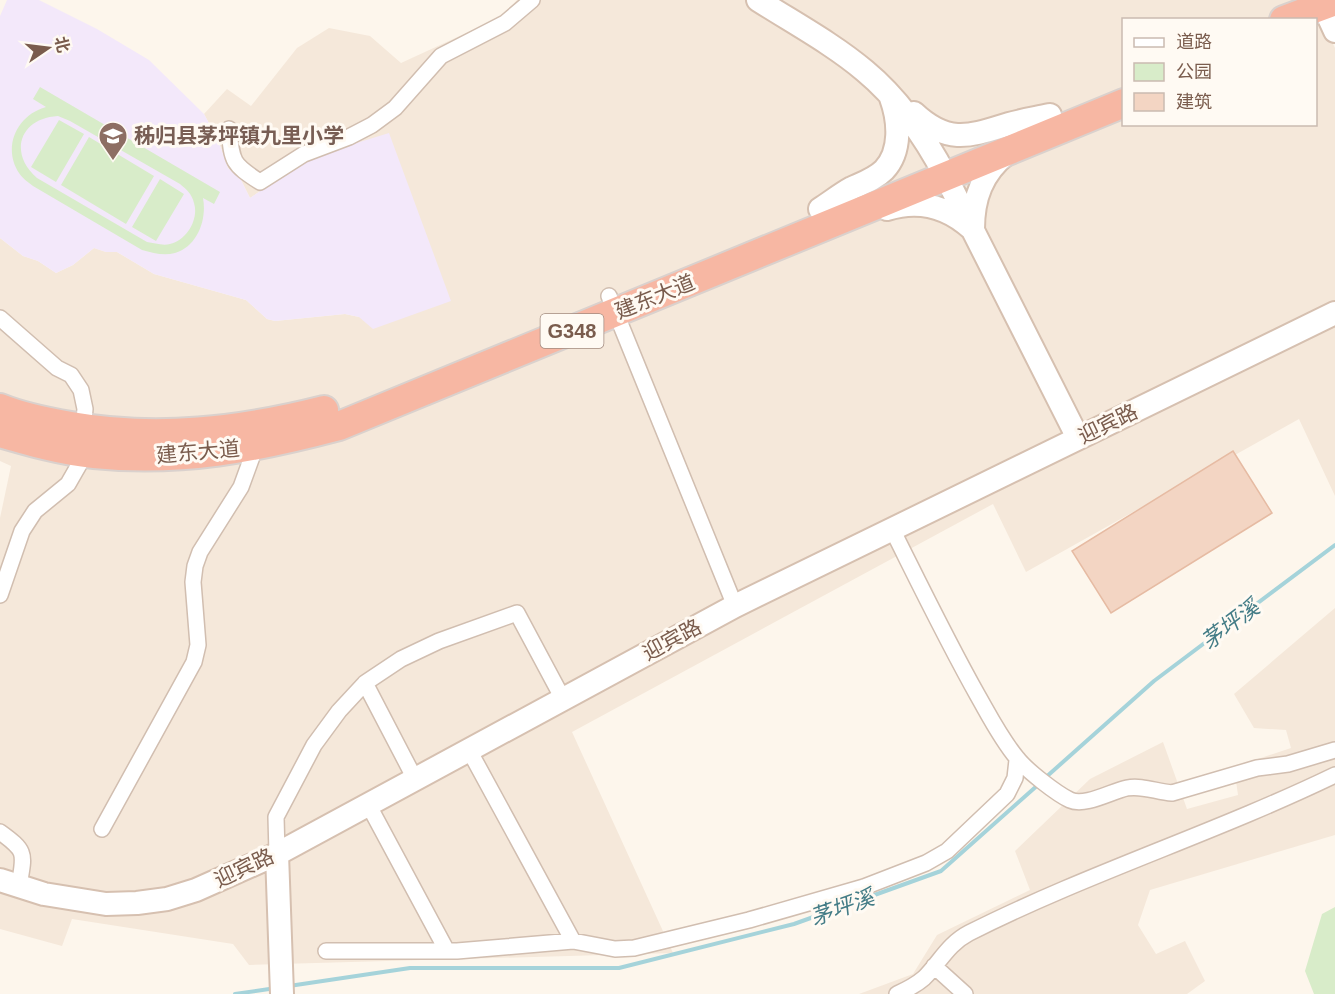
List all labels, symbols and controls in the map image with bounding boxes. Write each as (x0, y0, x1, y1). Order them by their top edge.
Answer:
north arrow (18, 18, 78, 78)
legend (1122, 18, 1317, 126)
text: 道路 (1176, 32, 1212, 52)
text: 北 (52, 35, 72, 54)
text: 公园 (1176, 62, 1212, 82)
text: 建筑 (1176, 92, 1212, 112)
school or university icon: 秭归县茅坪镇九里小学 (97, 120, 129, 162)
place label: 秭归县茅坪镇九里小学 (134, 124, 344, 147)
street label: 建东大道 (612, 270, 698, 323)
road number: G348 (540, 314, 604, 348)
street label: 迎宾路 (1074, 399, 1141, 448)
street label: 建东大道 (155, 436, 241, 467)
water label: 茅坪溪 (1196, 593, 1266, 654)
street label: 迎宾路 (639, 615, 705, 665)
street label: 迎宾路 (210, 844, 277, 891)
water label: 茅坪溪 (807, 884, 879, 931)

